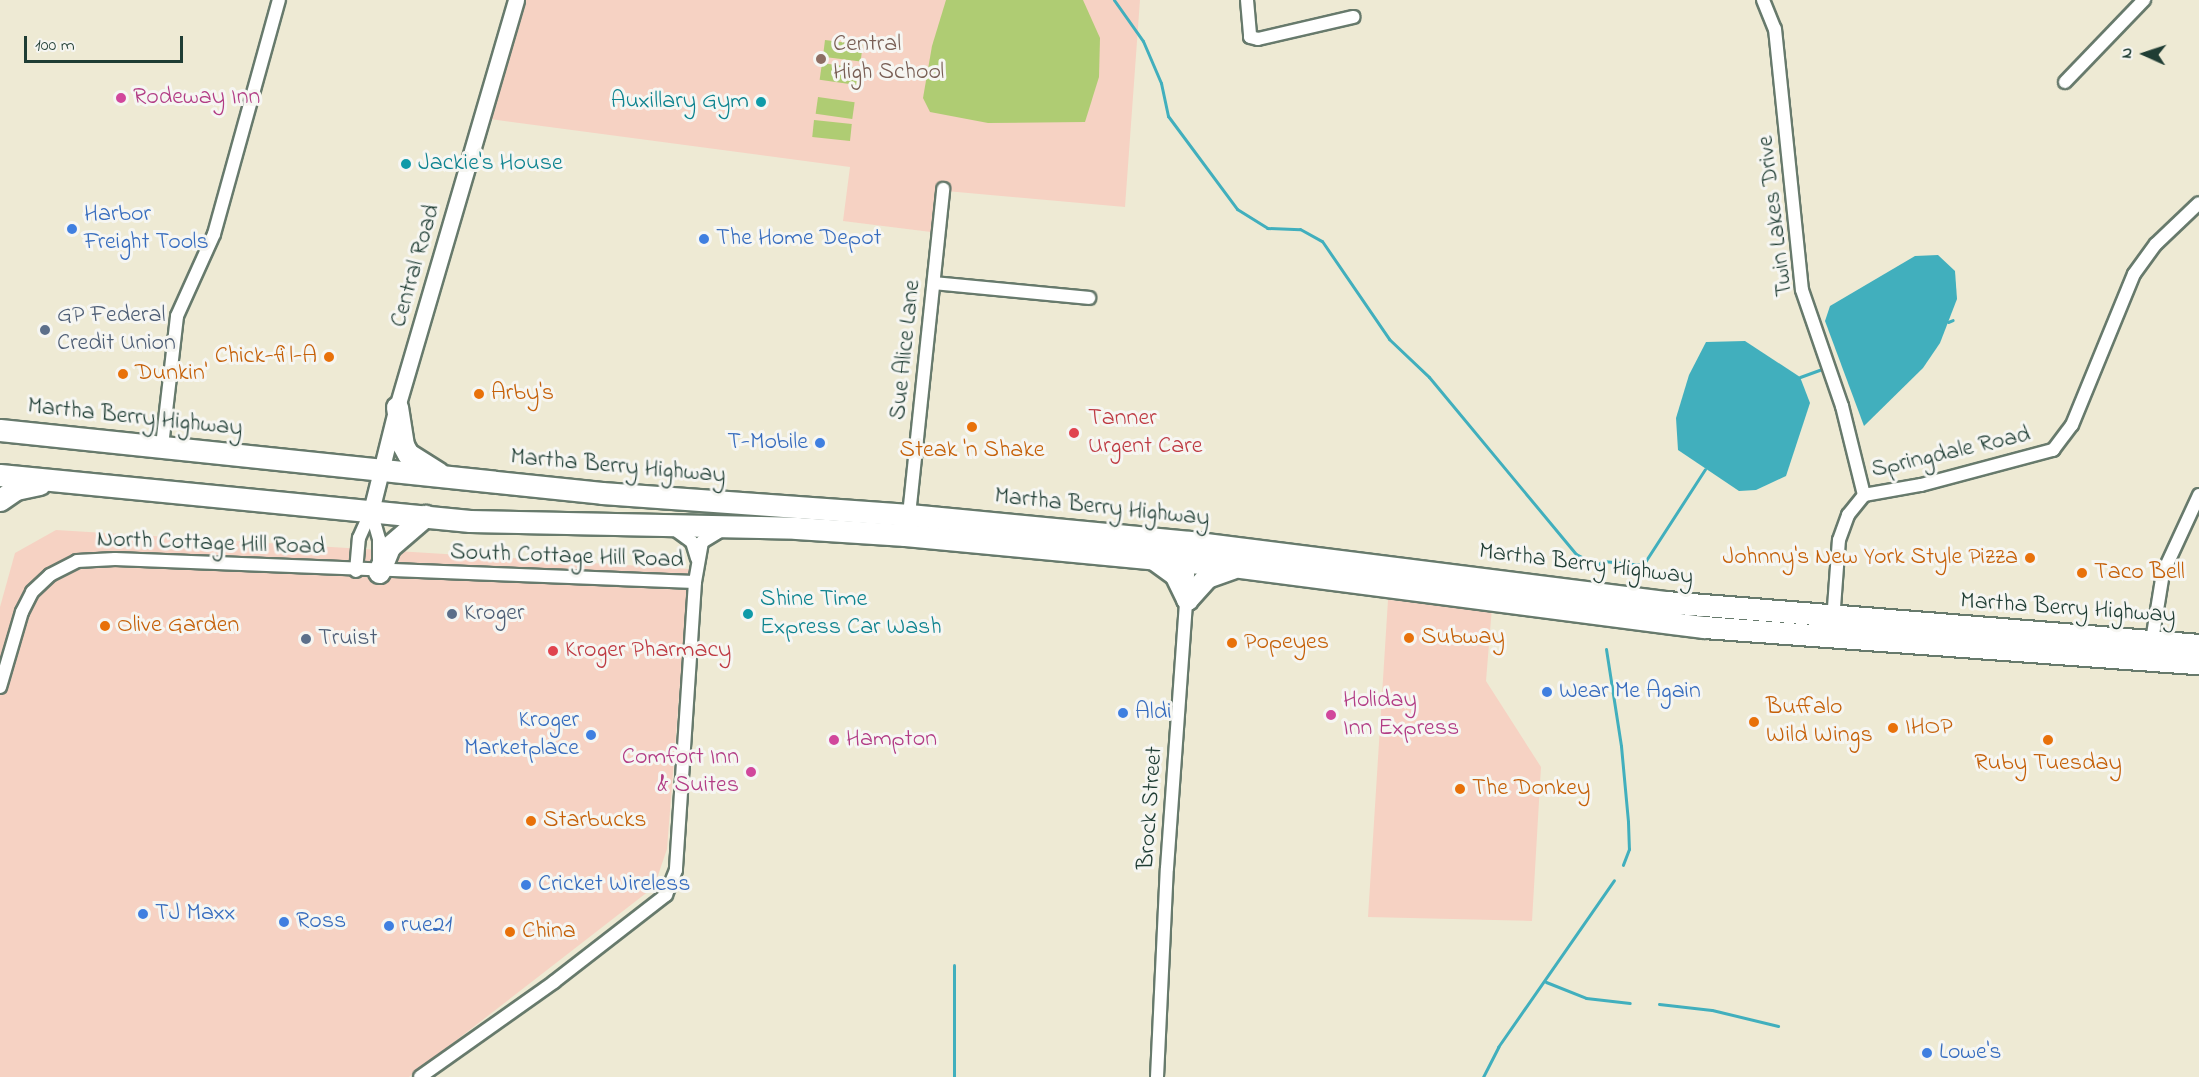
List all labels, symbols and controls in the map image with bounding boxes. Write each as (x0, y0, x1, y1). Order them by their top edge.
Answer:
scale bar (27, 24, 186, 62)
north arrow (2115, 24, 2175, 84)
place label: Central High School (833, 31, 944, 87)
text: 100 m (35, 33, 75, 59)
text: N (2115, 47, 2139, 59)
marker: Central High School (814, 52, 828, 66)
place label: Rodeway Inn (133, 84, 260, 112)
place label: Auxillary Gym (611, 88, 749, 116)
marker: Rodeway Inn (114, 91, 128, 105)
marker: Auxillary Gym (754, 95, 768, 109)
street label: Twin Lakes Drive (1752, 134, 1800, 298)
place label: Jackie's House (418, 150, 563, 178)
marker: Jackie's House (399, 157, 413, 171)
place label: Harbor Freight Tools (84, 201, 209, 257)
street label: Central Road (385, 201, 447, 331)
marker: Harbor Freight Tools (65, 222, 79, 236)
place label: The Home Depot (716, 225, 882, 253)
marker: The Home Depot (697, 232, 711, 246)
street label: Sue Alice Lane (884, 278, 928, 422)
place label: GP Federal Credit Union (57, 302, 176, 358)
marker: GP Federal Credit Union (38, 323, 52, 337)
place label: Chick-fil-A (215, 343, 317, 371)
marker: Chick-fil-A (322, 350, 336, 364)
place label: Dunkin' (135, 360, 207, 388)
marker: Dunkin' (116, 367, 130, 381)
place label: Arby's (491, 380, 554, 408)
marker: Arby's (472, 387, 486, 401)
street label: Martha Berry Highway (26, 392, 244, 444)
place label: Tanner Urgent Care (1088, 405, 1202, 461)
marker: Steak 'n Shake (965, 420, 979, 434)
street label: Springdale Road (1869, 421, 2033, 485)
marker: Tanner Urgent Care (1065, 424, 1083, 442)
place label: T-Mobile (727, 429, 808, 457)
marker: T-Mobile (813, 436, 827, 450)
place label: Steak 'n Shake (899, 437, 1045, 465)
street label: Martha Berry Highway (509, 443, 727, 491)
street label: Martha Berry Highway (993, 482, 1211, 534)
street label: North Cottage Hill Road (96, 526, 326, 562)
street label: Martha Berry Highway (1477, 538, 1695, 592)
street label: South Cottage Hill Road (450, 539, 684, 575)
place label: Johnny's New York Style Pizza (1723, 544, 2018, 572)
marker: Johnny's New York Style Pizza (2023, 551, 2037, 565)
place label: Taco Bell (2094, 559, 2185, 587)
marker: Taco Bell (2075, 566, 2089, 580)
place label: Shine Time Express Car Wash (760, 586, 942, 642)
street label: Martha Berry Highway (1959, 587, 2177, 631)
place label: Kroger (464, 600, 525, 628)
marker: Kroger (445, 607, 459, 621)
marker: Shine Time Express Car Wash (741, 607, 755, 621)
place label: Olive Garden (117, 612, 239, 640)
marker: Olive Garden (98, 619, 112, 633)
place label: Subway (1421, 624, 1505, 652)
place label: Truist (318, 625, 377, 653)
place label: Popeyes (1244, 629, 1329, 657)
marker: Subway (1402, 631, 1416, 645)
marker: Truist (299, 632, 313, 646)
marker: Popeyes (1225, 636, 1239, 650)
place label: Kroger Pharmacy (565, 637, 731, 665)
marker: Kroger Pharmacy (546, 644, 560, 658)
place label: Wear Me Again (1559, 678, 1701, 706)
marker: Wear Me Again (1540, 685, 1554, 699)
place label: Holiday Inn Express (1343, 687, 1459, 743)
place label: Buffalo Wild Wings (1766, 694, 1873, 750)
place label: Aldi (1135, 699, 1172, 727)
marker: Aldi (1116, 706, 1130, 720)
place label: Kroger Marketplace (464, 707, 579, 763)
marker: Holiday Inn Express (1324, 708, 1338, 722)
place label: IHOP (1905, 714, 1953, 742)
marker: Buffalo Wild Wings (1747, 715, 1761, 729)
marker: IHOP (1886, 721, 1900, 735)
place label: Hampton (846, 726, 937, 754)
marker: Kroger Marketplace (584, 728, 598, 742)
marker: Hampton (827, 733, 841, 747)
marker: Ruby Tuesday (2041, 733, 2055, 747)
place label: Comfort Inn & Suites (622, 744, 739, 800)
street label: Brock Street (1132, 745, 1170, 871)
place label: Ruby Tuesday (1974, 750, 2122, 778)
marker: Comfort Inn & Suites (744, 765, 758, 779)
place label: The Donkey (1472, 775, 1590, 803)
marker: The Donkey (1453, 782, 1467, 796)
place label: Starbucks (543, 807, 647, 835)
marker: Starbucks (524, 814, 538, 828)
place label: Cricket Wireless (538, 871, 690, 899)
marker: Cricket Wireless (519, 878, 533, 892)
place label: TJ Maxx (155, 900, 235, 928)
marker: TJ Maxx (136, 907, 150, 921)
place label: Ross (296, 908, 346, 936)
place label: rue21 (401, 912, 452, 940)
marker: Ross (277, 915, 291, 929)
place label: China (522, 918, 576, 946)
marker: rue21 (382, 919, 396, 933)
marker: China (503, 925, 517, 939)
place label: Lowe's (1939, 1039, 2002, 1067)
marker: Lowe's (1920, 1046, 1934, 1060)

